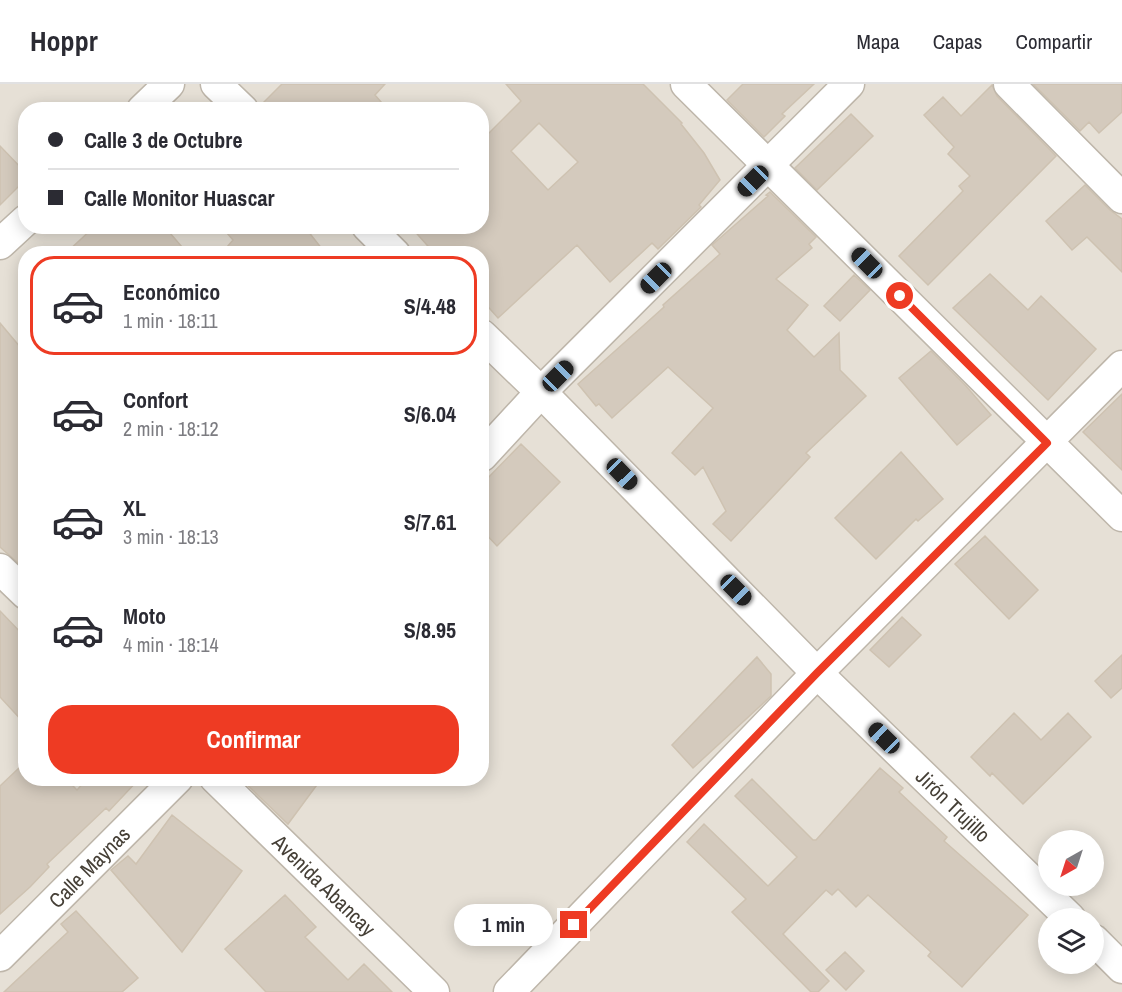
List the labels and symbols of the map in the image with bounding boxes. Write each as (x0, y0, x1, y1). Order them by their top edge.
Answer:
car (734, 162, 772, 200)
car (848, 244, 886, 282)
car (637, 259, 675, 297)
route start (886, 282, 913, 309)
car (539, 357, 577, 395)
car (603, 455, 641, 493)
car (717, 571, 755, 609)
car (865, 719, 903, 757)
street label: Jirón Trujillo (910, 762, 997, 848)
street label: Calle Maynas (42, 820, 136, 914)
street label: Avenida Abancay (266, 827, 383, 942)
north arrow (1038, 830, 1104, 896)
callout: 1 min (454, 904, 553, 946)
route end (560, 911, 587, 938)

